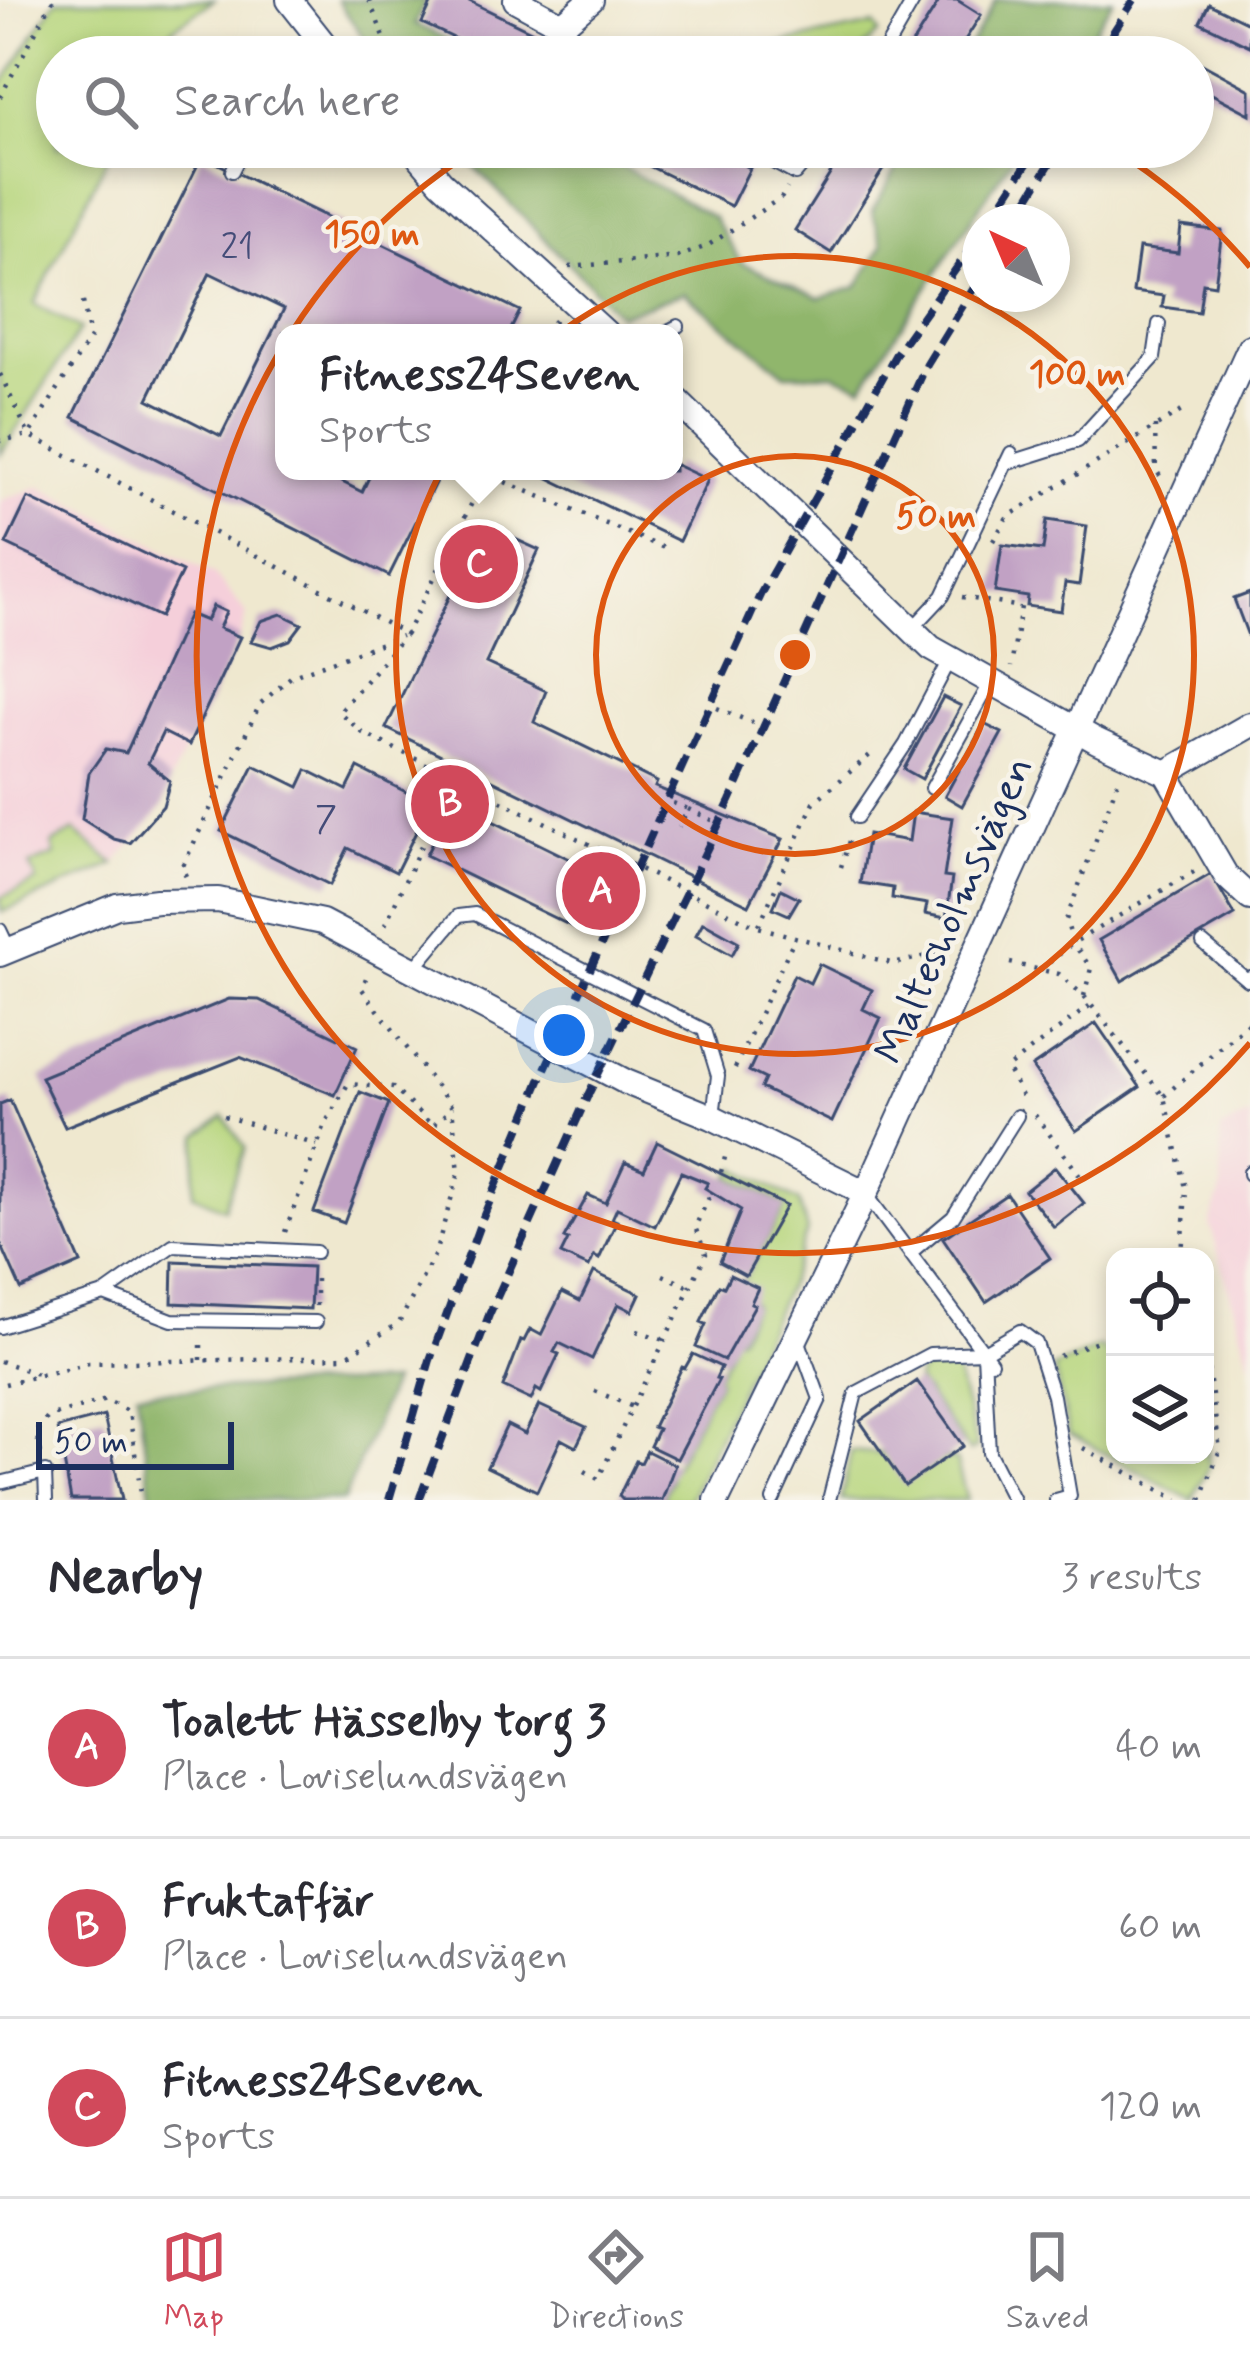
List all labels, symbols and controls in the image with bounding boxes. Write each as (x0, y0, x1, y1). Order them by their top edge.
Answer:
search box (36, 36, 1214, 168)
icon: search (78, 69, 144, 135)
text: Search here (174, 73, 401, 132)
north arrow (962, 204, 1070, 312)
text: 150 m (324, 212, 420, 259)
house number: 21 (220, 225, 254, 272)
popup (275, 324, 683, 480)
text: Fitness24Seven (319, 347, 639, 406)
text: 100 m (1029, 352, 1125, 399)
text: Sports (319, 406, 432, 457)
text: 50 m (896, 494, 976, 541)
pin: C (440, 519, 518, 609)
centre of rings (774, 634, 816, 676)
street label: Maltesholmsvägen (863, 748, 1048, 1073)
pin: B (411, 759, 489, 849)
house number: 7 (315, 797, 337, 844)
pin: A (562, 846, 640, 936)
your location (534, 1005, 594, 1065)
map controls (1106, 1248, 1214, 1464)
button: locate (1106, 1248, 1214, 1356)
button: layers (1106, 1356, 1214, 1464)
scale bar (36, 1416, 234, 1469)
text: 50 m (54, 1421, 128, 1465)
text: Nearby (48, 1545, 203, 1611)
text: 3 results (1061, 1553, 1202, 1604)
text: Toalett Hässelby torg 3 (162, 1693, 606, 1752)
text: A (74, 1722, 100, 1773)
text: 40 m (1115, 1722, 1202, 1773)
text: Place · Loviselundsvägen (162, 1752, 568, 1803)
text: Fruktaffär (162, 1873, 374, 1932)
text: B (75, 1902, 99, 1953)
text: 60 m (1118, 1902, 1202, 1953)
text: Place · Loviselundsvägen (162, 1932, 568, 1983)
text: Fitness24Seven (162, 2053, 482, 2112)
text: C (73, 2082, 101, 2133)
text: 120 m (1099, 2082, 1202, 2133)
text: Sports (162, 2112, 275, 2163)
tab: Map (161, 2224, 227, 2340)
tab: Directions (548, 2224, 684, 2340)
tab: Saved (1006, 2224, 1089, 2340)

